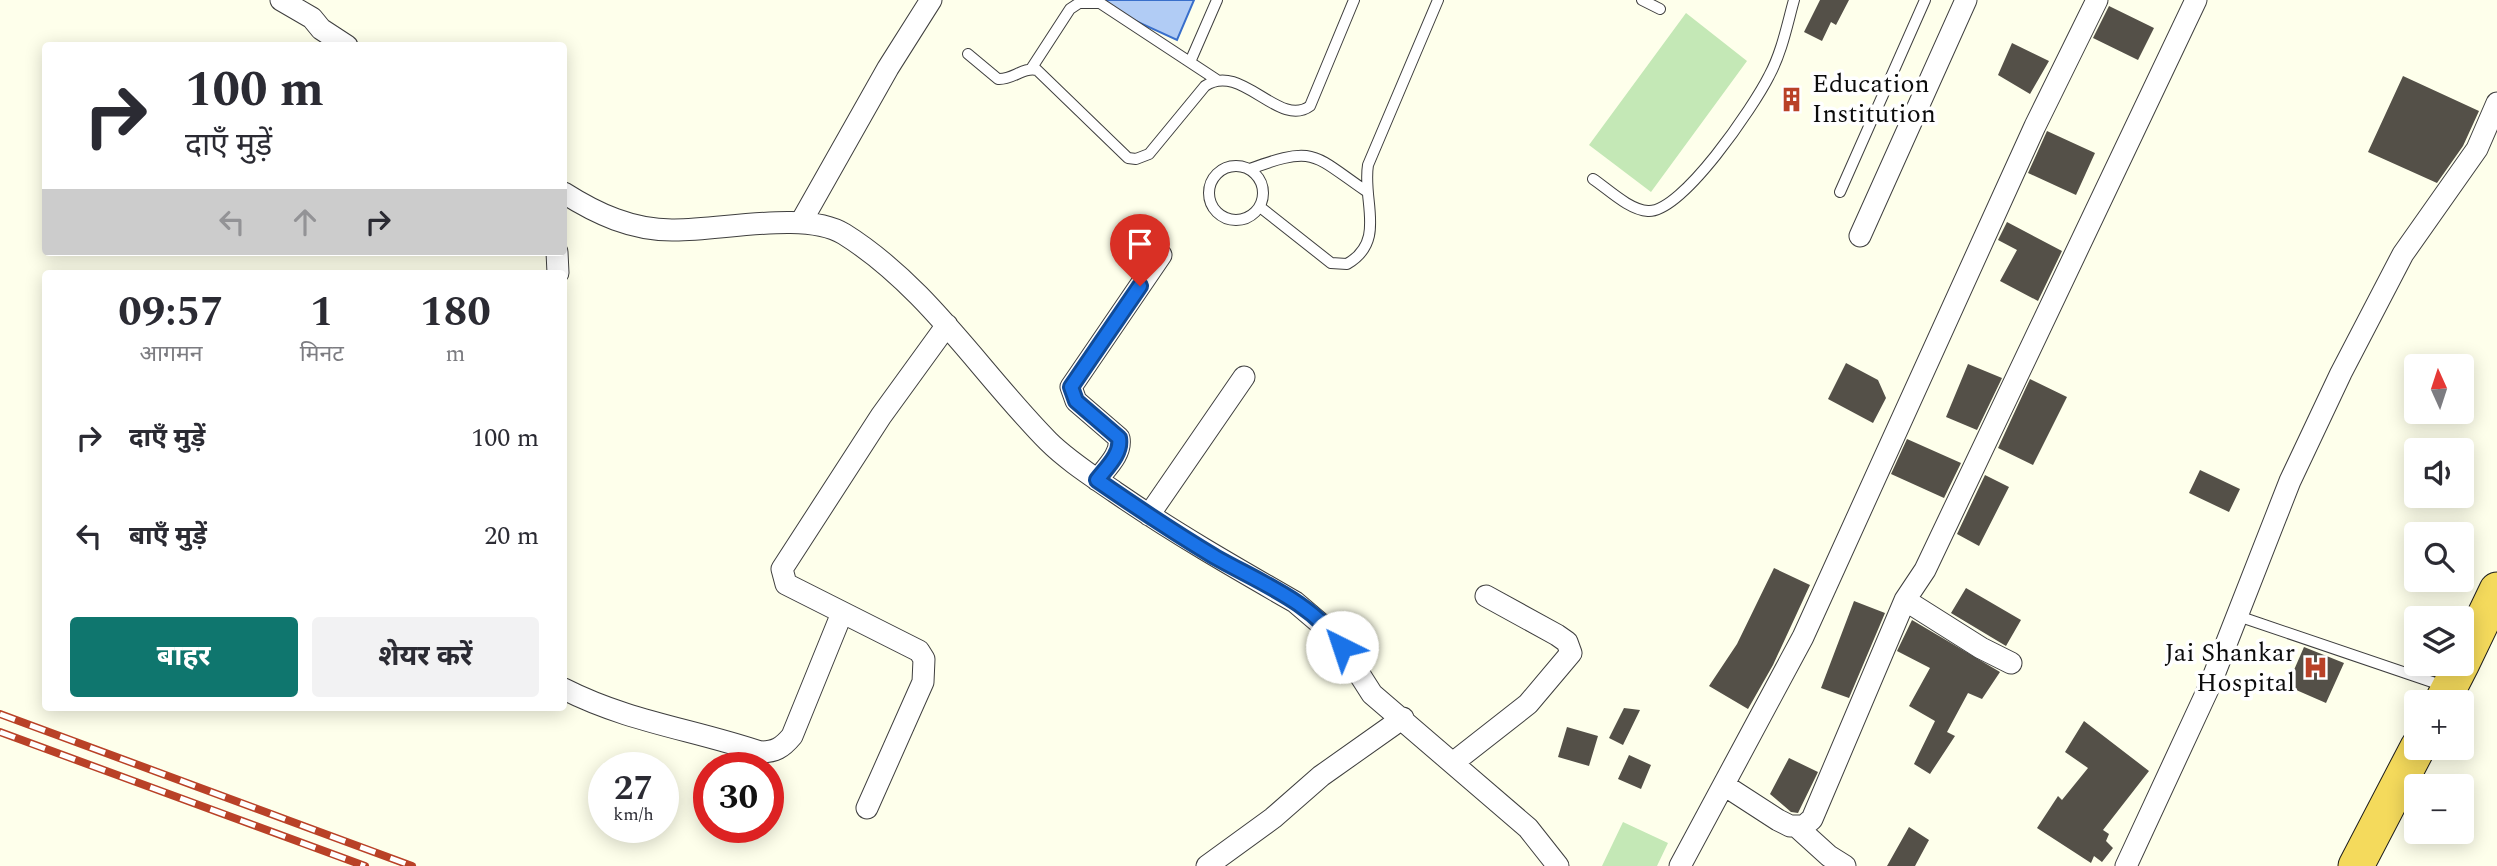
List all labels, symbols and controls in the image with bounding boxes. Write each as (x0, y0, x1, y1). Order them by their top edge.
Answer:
text: 100 m (185, 53, 324, 128)
place label: Education Institution (1812, 64, 1936, 134)
icon: right (70, 70, 161, 161)
building icon: Education Institution (1778, 85, 1806, 113)
text: दाएँ मुड़ें (185, 121, 272, 170)
icon: left (213, 203, 251, 241)
icon: ahead (286, 203, 324, 241)
icon: right (359, 203, 397, 241)
pin (1110, 214, 1170, 286)
icon: arrive (1121, 225, 1159, 263)
text: 09:57 (118, 281, 224, 344)
text: 1 (310, 281, 334, 344)
text: 180 (420, 281, 491, 344)
text: आगमन (139, 337, 202, 372)
text: मिनट (300, 337, 344, 372)
text: m (446, 337, 465, 372)
north arrow (2404, 354, 2474, 424)
map controls (2404, 354, 2474, 844)
text: दाएँ मुड़ें (129, 418, 205, 458)
text: 100 m (471, 418, 539, 458)
icon: right (70, 419, 108, 457)
button: sound (2404, 438, 2474, 508)
text: बाएँ मुड़ें (129, 516, 207, 556)
text: 20 m (484, 516, 539, 556)
icon: left (70, 517, 108, 555)
button: search (2404, 522, 2474, 592)
button: layers (2404, 606, 2474, 676)
position arrow (1305, 610, 1379, 684)
button: बाहर (70, 617, 298, 697)
button: शेयर करें (312, 617, 539, 697)
place label: Jai Shankar Hospital (2164, 633, 2295, 703)
hospital icon: Jai Shankar Hospital (2301, 654, 2329, 682)
button: + (2404, 690, 2474, 760)
speed limit sign: 30 (693, 752, 784, 843)
text: 27 (614, 762, 653, 815)
button: − (2404, 774, 2474, 844)
text: km/h (613, 801, 654, 828)

